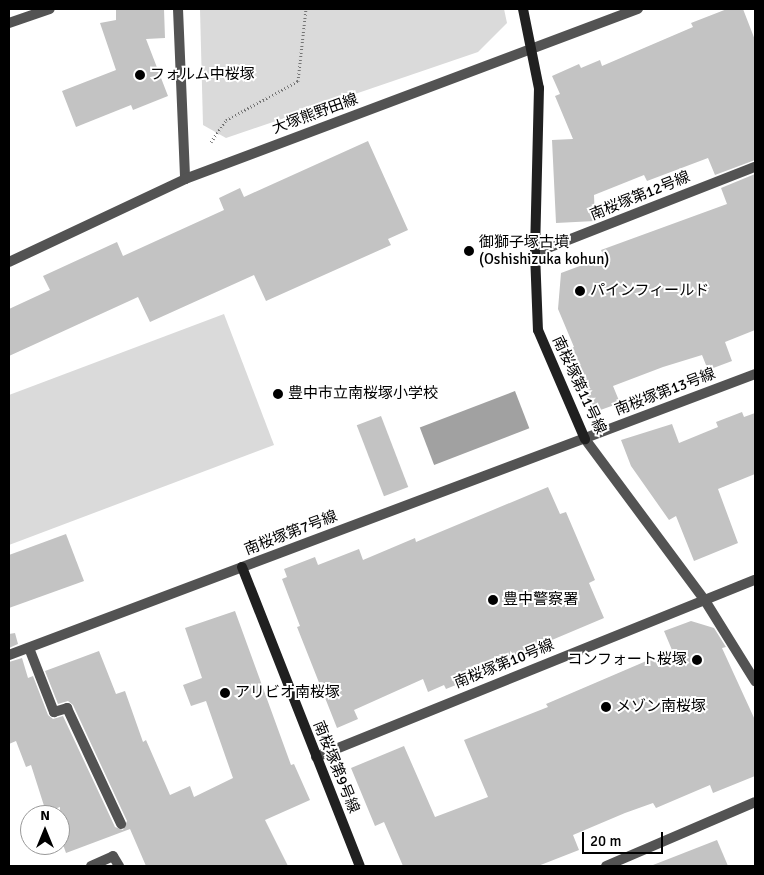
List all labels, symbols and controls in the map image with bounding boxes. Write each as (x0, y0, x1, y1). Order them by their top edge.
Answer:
place label: フォルム中桜塚 (150, 66, 255, 84)
marker: フォルム中桜塚 (134, 69, 146, 81)
street label: 大塚熊野田線 (270, 90, 360, 138)
street label: 南桜塚第12号線 (587, 168, 693, 224)
place label: 御獅子塚古墳 (Oshishizuka kohun) (479, 233, 609, 268)
marker: 御獅子塚古墳 (Oshishizuka kohun) (463, 245, 475, 257)
place label: パインフィールド (590, 282, 710, 300)
marker: パインフィールド (574, 285, 586, 297)
street label: 南桜塚第11号線 (548, 333, 610, 437)
street label: 南桜塚第13号線 (612, 365, 718, 419)
place label: 豊中市立南桜塚小学校 (288, 385, 438, 403)
marker: 豊中市立南桜塚小学校 (272, 388, 284, 400)
street label: 南桜塚第7号線 (242, 507, 340, 559)
place label: 豊中警察署 (503, 591, 578, 609)
marker: 豊中警察署 (487, 594, 499, 606)
street label: 南桜塚第10号線 (451, 636, 557, 692)
place label: コンフォート桜塚 (567, 651, 687, 669)
marker: コンフォート桜塚 (691, 654, 703, 666)
place label: アリビオ南桜塚 (235, 684, 340, 702)
marker: アリビオ南桜塚 (219, 687, 231, 699)
place label: メゾン南桜塚 (616, 698, 706, 716)
marker: メゾン南桜塚 (600, 701, 612, 713)
street label: 南桜塚第9号線 (309, 718, 363, 816)
north arrow (20, 805, 70, 855)
text: N (40, 807, 50, 824)
scale bar (584, 822, 665, 854)
text: 20 m (590, 832, 621, 850)

